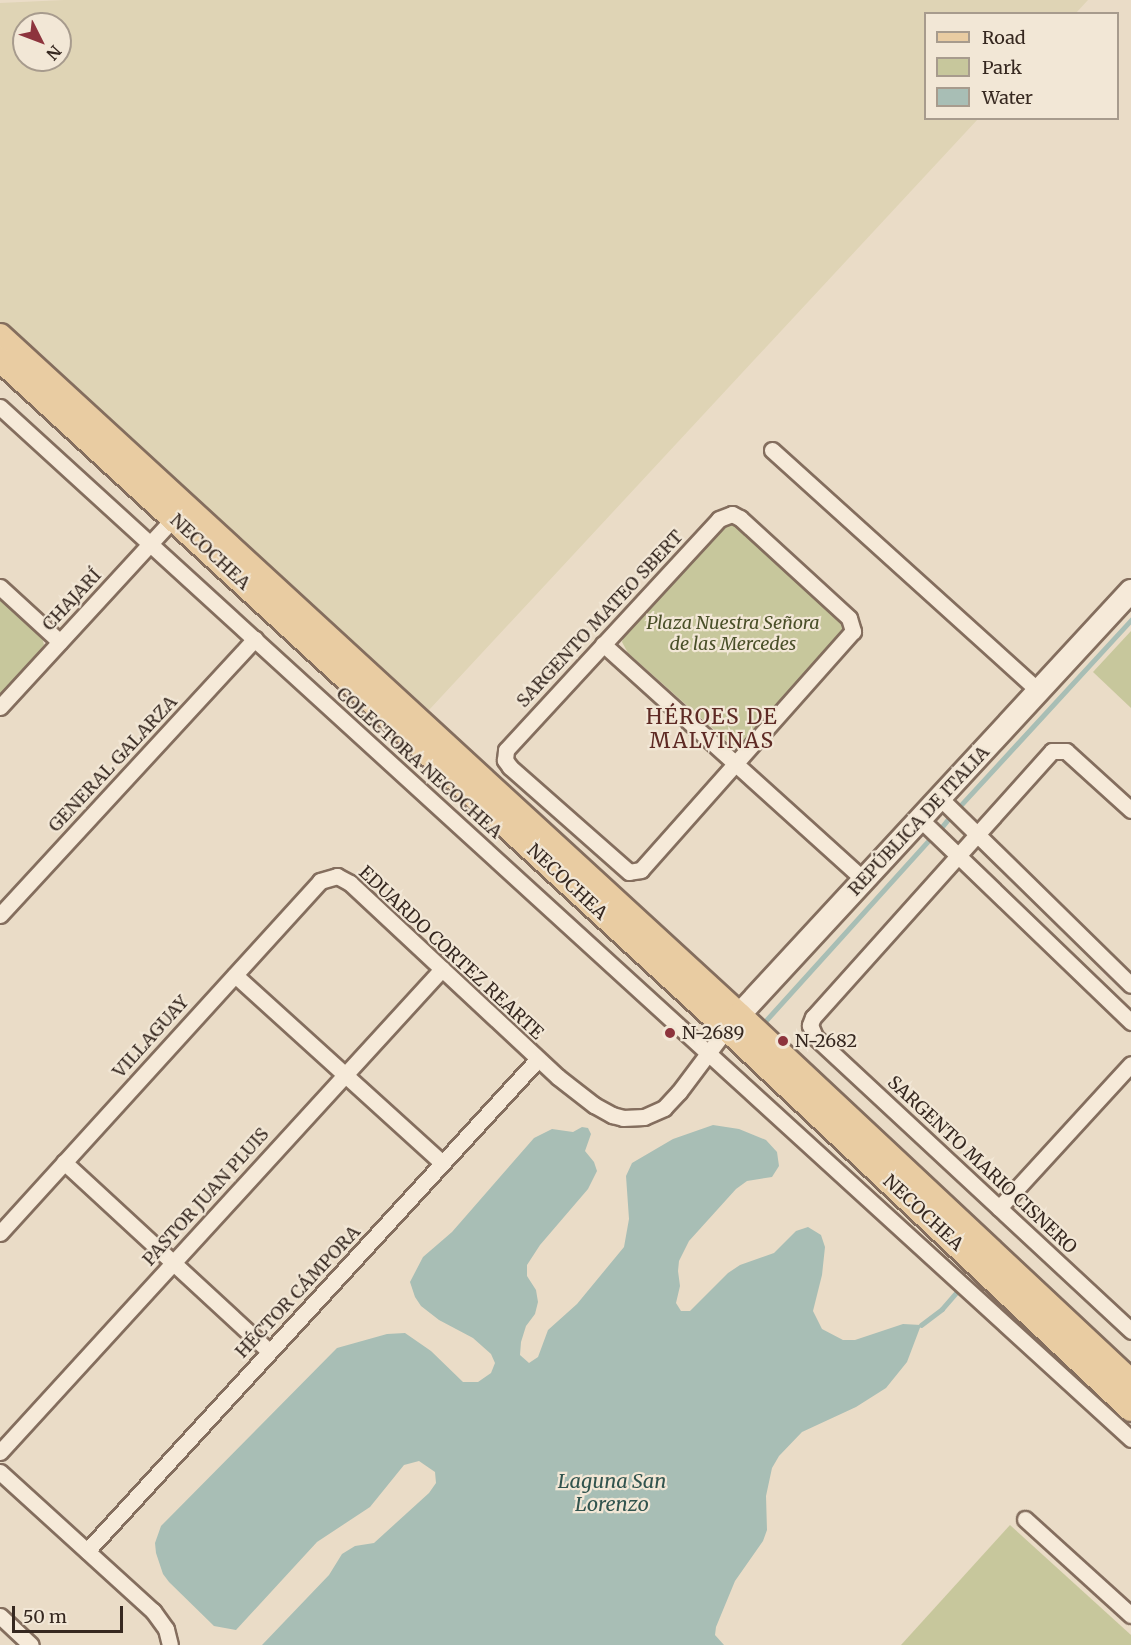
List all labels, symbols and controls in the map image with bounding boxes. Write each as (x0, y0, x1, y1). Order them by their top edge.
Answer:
north arrow (12, 12, 72, 72)
legend (924, 12, 1119, 120)
text: Road (982, 26, 1026, 49)
text: N (42, 41, 66, 64)
text: Park (982, 56, 1022, 79)
text: Water (982, 86, 1033, 109)
street label: NECOCHEA (165, 509, 255, 595)
street label: SARGENTO MATEO SBERT (512, 526, 688, 712)
street label: CHAJARÍ (38, 565, 106, 635)
park label: Plaza Nuestra Señora de las Mercedes (646, 613, 820, 656)
street label: COLECTORA NECOCHEA (332, 683, 506, 843)
street label: GENERAL GALARZA (44, 691, 182, 837)
district label: HÉROES DE MALVINAS (646, 704, 778, 754)
street label: REPÚBLICA DE ITALIA (844, 742, 994, 900)
street label: NECOCHEA (522, 839, 612, 925)
street label: EDUARDO CORTEZ REARTE (354, 862, 548, 1044)
street label: VILLAGUAY (109, 992, 193, 1082)
place label: N-2689 (682, 1022, 744, 1044)
marker: N-2689 (663, 1026, 677, 1040)
place label: N-2682 (795, 1030, 857, 1052)
marker: N-2682 (776, 1034, 790, 1048)
street label: SARGENTO MARIO CISNERO (883, 1072, 1081, 1258)
street label: PASTOR JUAN PLUIS (138, 1124, 274, 1270)
street label: NECOCHEA (878, 1170, 968, 1256)
street label: HÉCTOR CÁMPORA (231, 1221, 365, 1363)
water label: Laguna San Lorenzo (558, 1468, 666, 1515)
scale bar (15, 1594, 126, 1632)
text: 50 m (23, 1605, 67, 1628)

